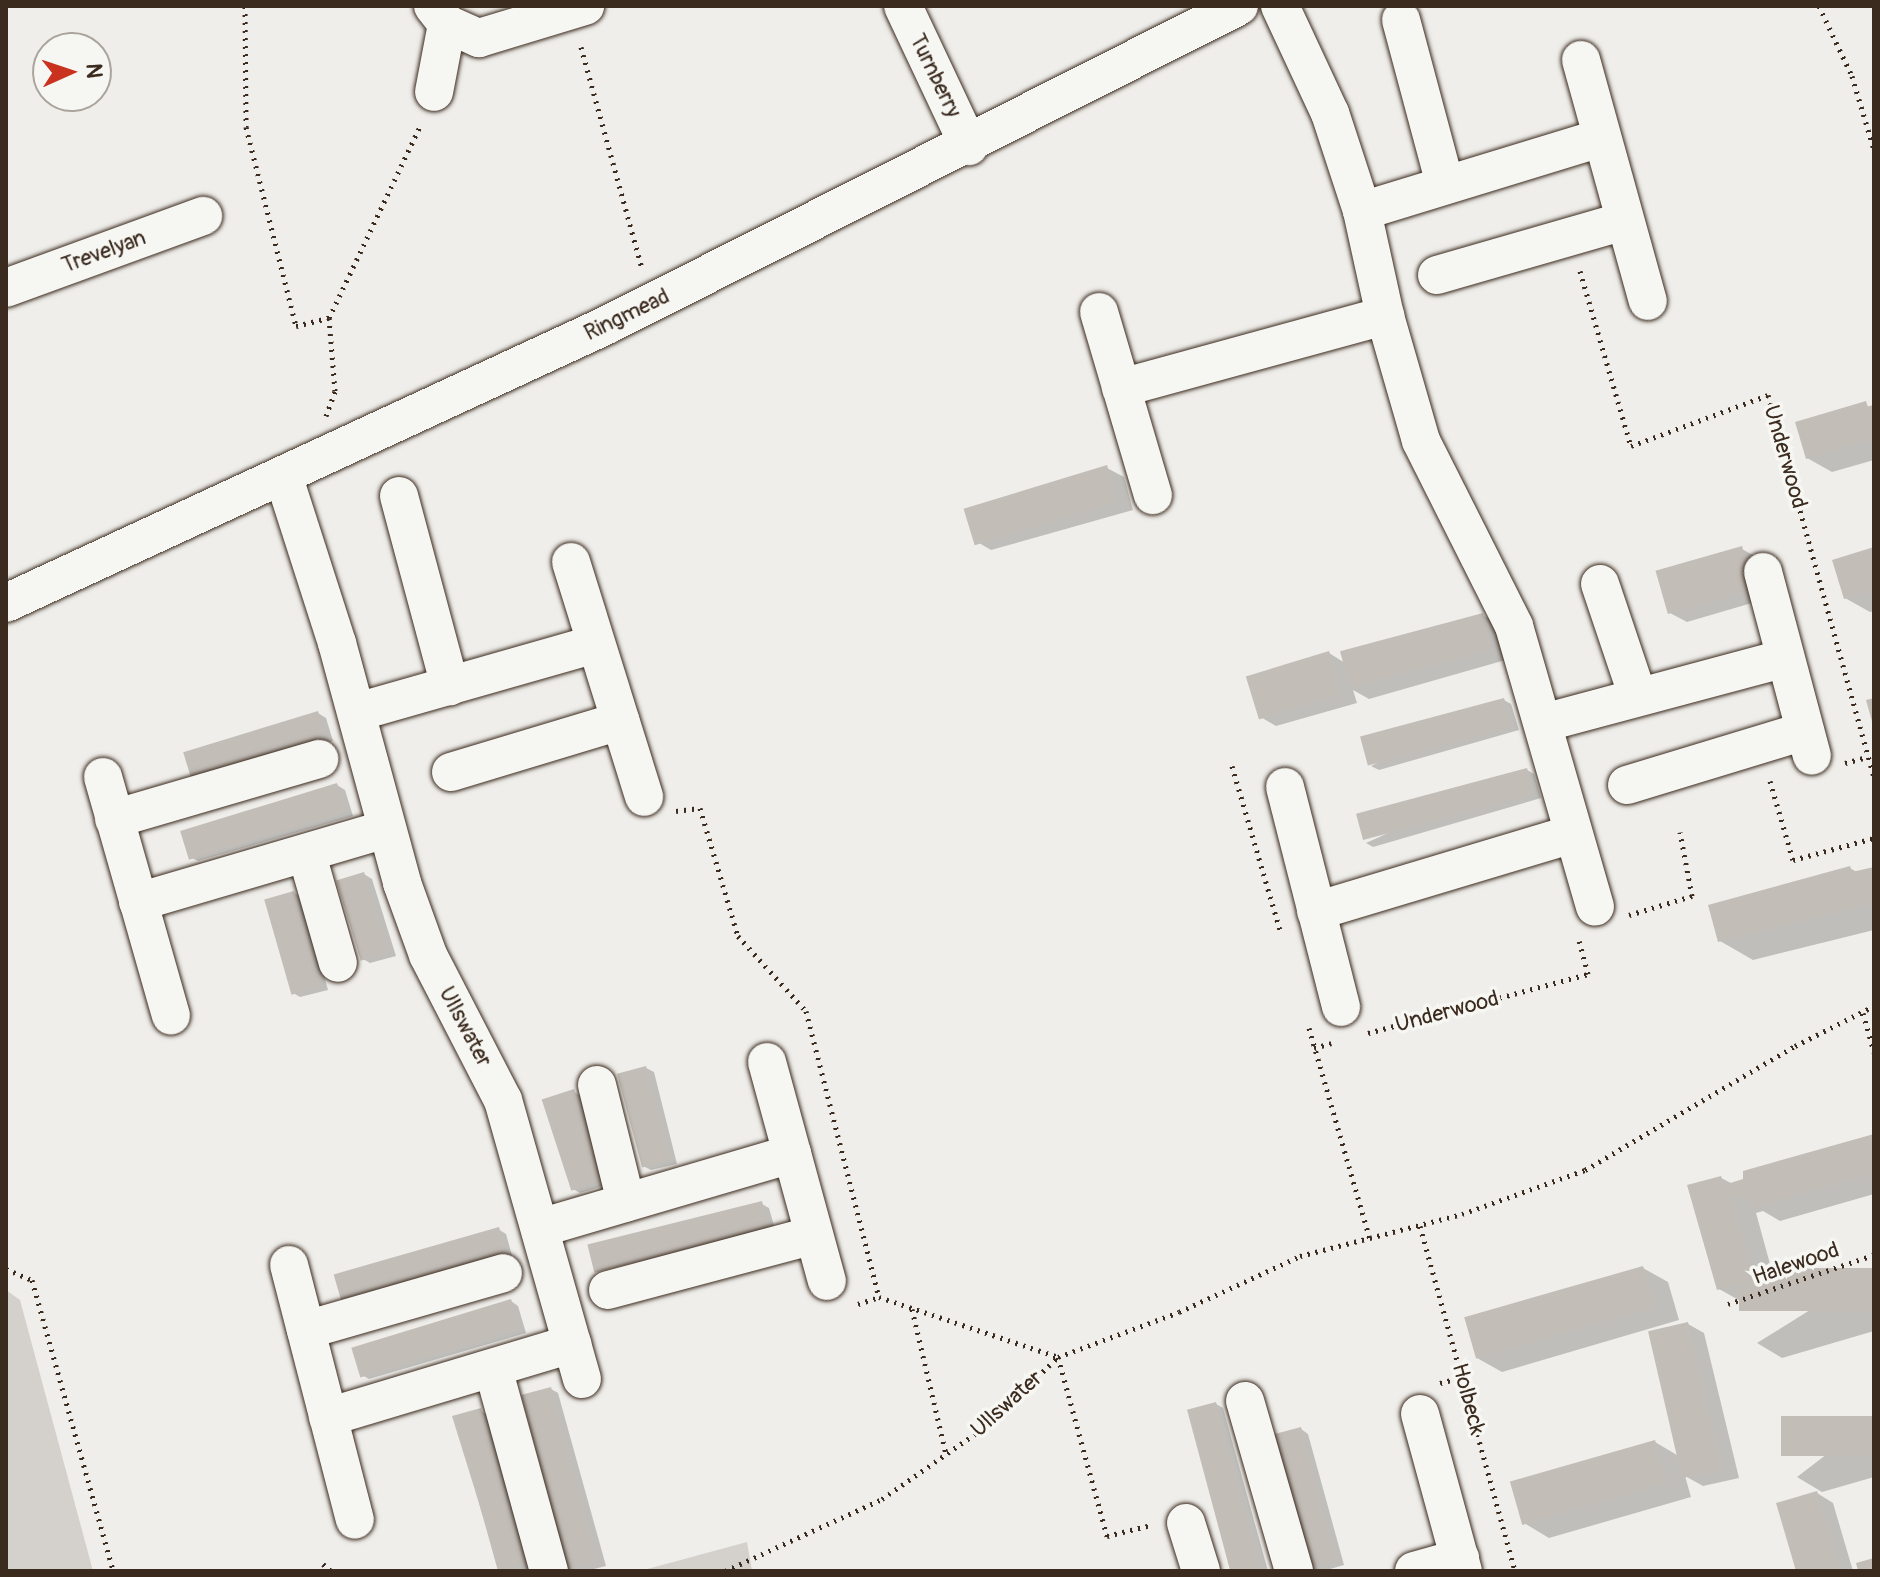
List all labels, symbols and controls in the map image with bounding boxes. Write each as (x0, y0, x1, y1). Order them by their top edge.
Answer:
street label: Turnberry (903, 30, 967, 122)
north arrow (32, 32, 112, 112)
text: N (80, 63, 108, 79)
street label: Trevelyan (59, 225, 149, 279)
street label: Ringmead (580, 283, 674, 347)
street label: Underwood (1758, 402, 1812, 512)
street label: Ullswater (433, 982, 497, 1072)
street label: Underwood (1392, 986, 1502, 1038)
street label: Halewood (1749, 1237, 1843, 1291)
street label: Holbeck (1446, 1360, 1490, 1438)
street label: Ullswater (966, 1365, 1048, 1443)

